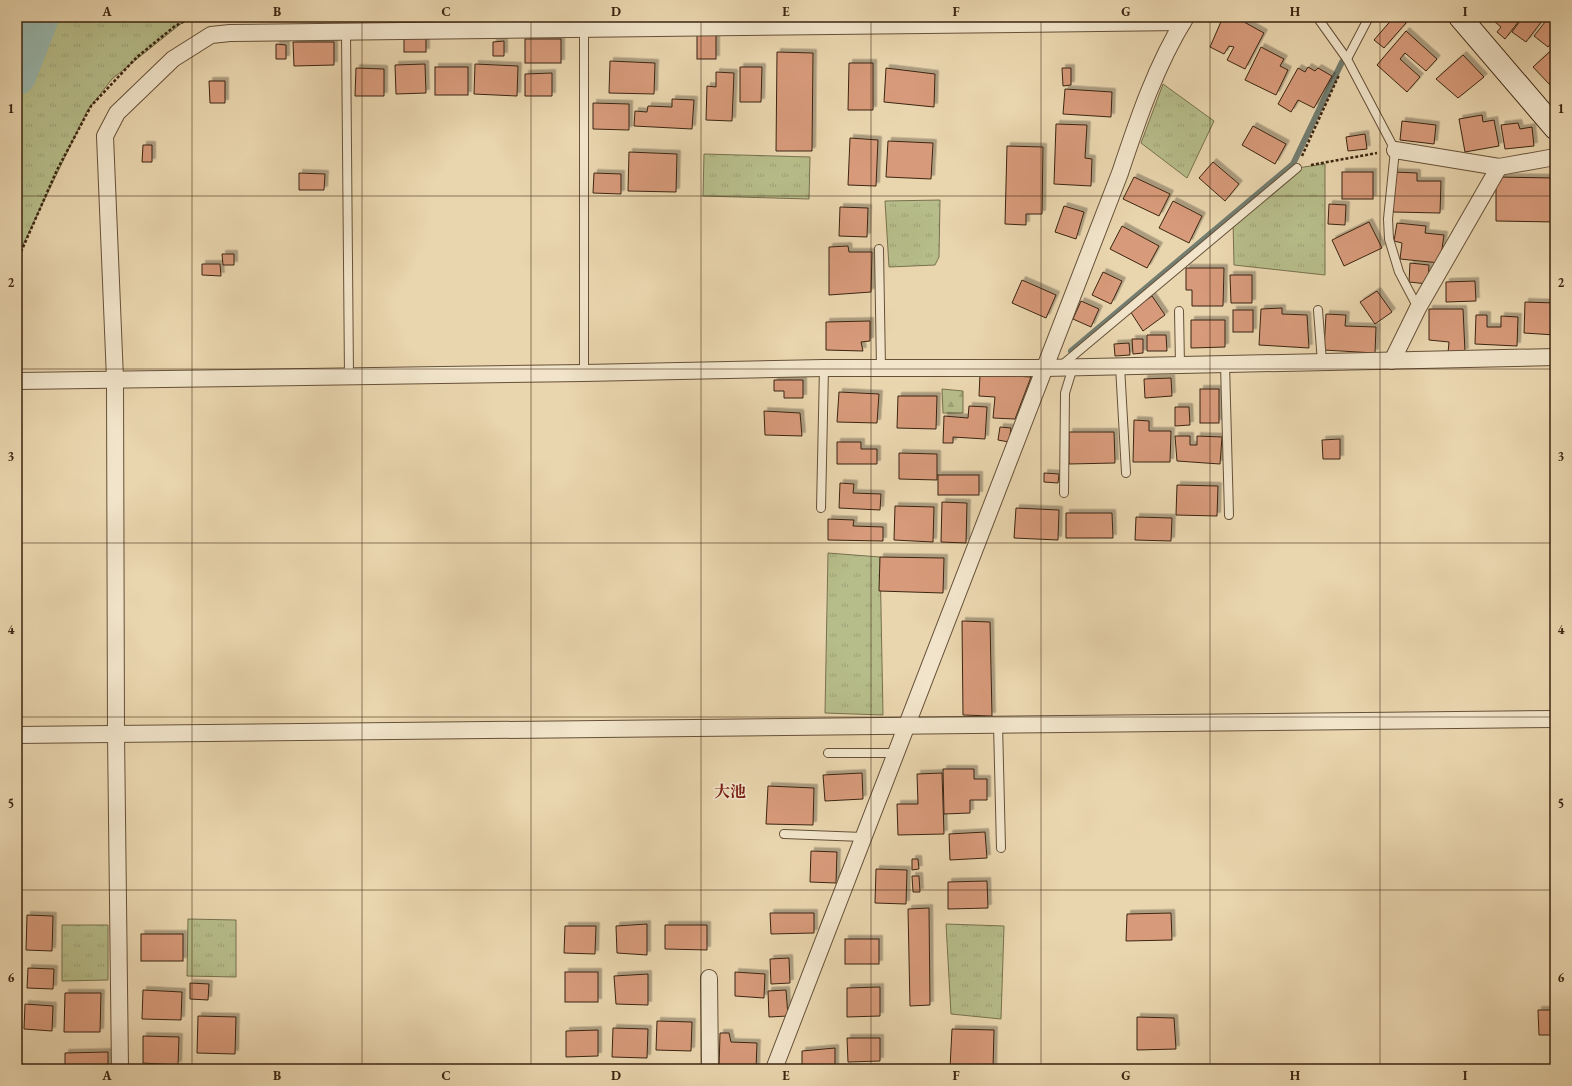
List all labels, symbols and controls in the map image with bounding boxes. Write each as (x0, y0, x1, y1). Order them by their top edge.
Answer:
text: A (101, 3, 112, 20)
text: B (273, 3, 281, 20)
text: C (441, 3, 451, 20)
text: D (611, 3, 621, 20)
text: E (782, 3, 790, 20)
text: F (952, 3, 960, 20)
text: G (1121, 3, 1131, 20)
text: H (1290, 3, 1301, 20)
text: I (1463, 3, 1468, 20)
text: 1 (8, 100, 15, 117)
text: 1 (1558, 100, 1565, 117)
text: 2 (8, 274, 15, 291)
text: 2 (1558, 274, 1565, 291)
text: 3 (8, 448, 15, 465)
text: 3 (1558, 448, 1565, 465)
text: 4 (8, 621, 15, 638)
text: 4 (1558, 621, 1565, 638)
district label: 大池 (714, 781, 746, 802)
text: 5 (8, 795, 14, 812)
text: 5 (1558, 795, 1564, 812)
text: 6 (8, 969, 15, 986)
text: 6 (1558, 969, 1565, 986)
text: A (101, 1067, 112, 1084)
text: B (273, 1067, 281, 1084)
text: C (441, 1067, 451, 1084)
text: D (611, 1067, 621, 1084)
text: E (782, 1067, 790, 1084)
text: F (952, 1067, 960, 1084)
text: G (1121, 1067, 1131, 1084)
text: H (1290, 1067, 1301, 1084)
text: I (1463, 1067, 1468, 1084)

